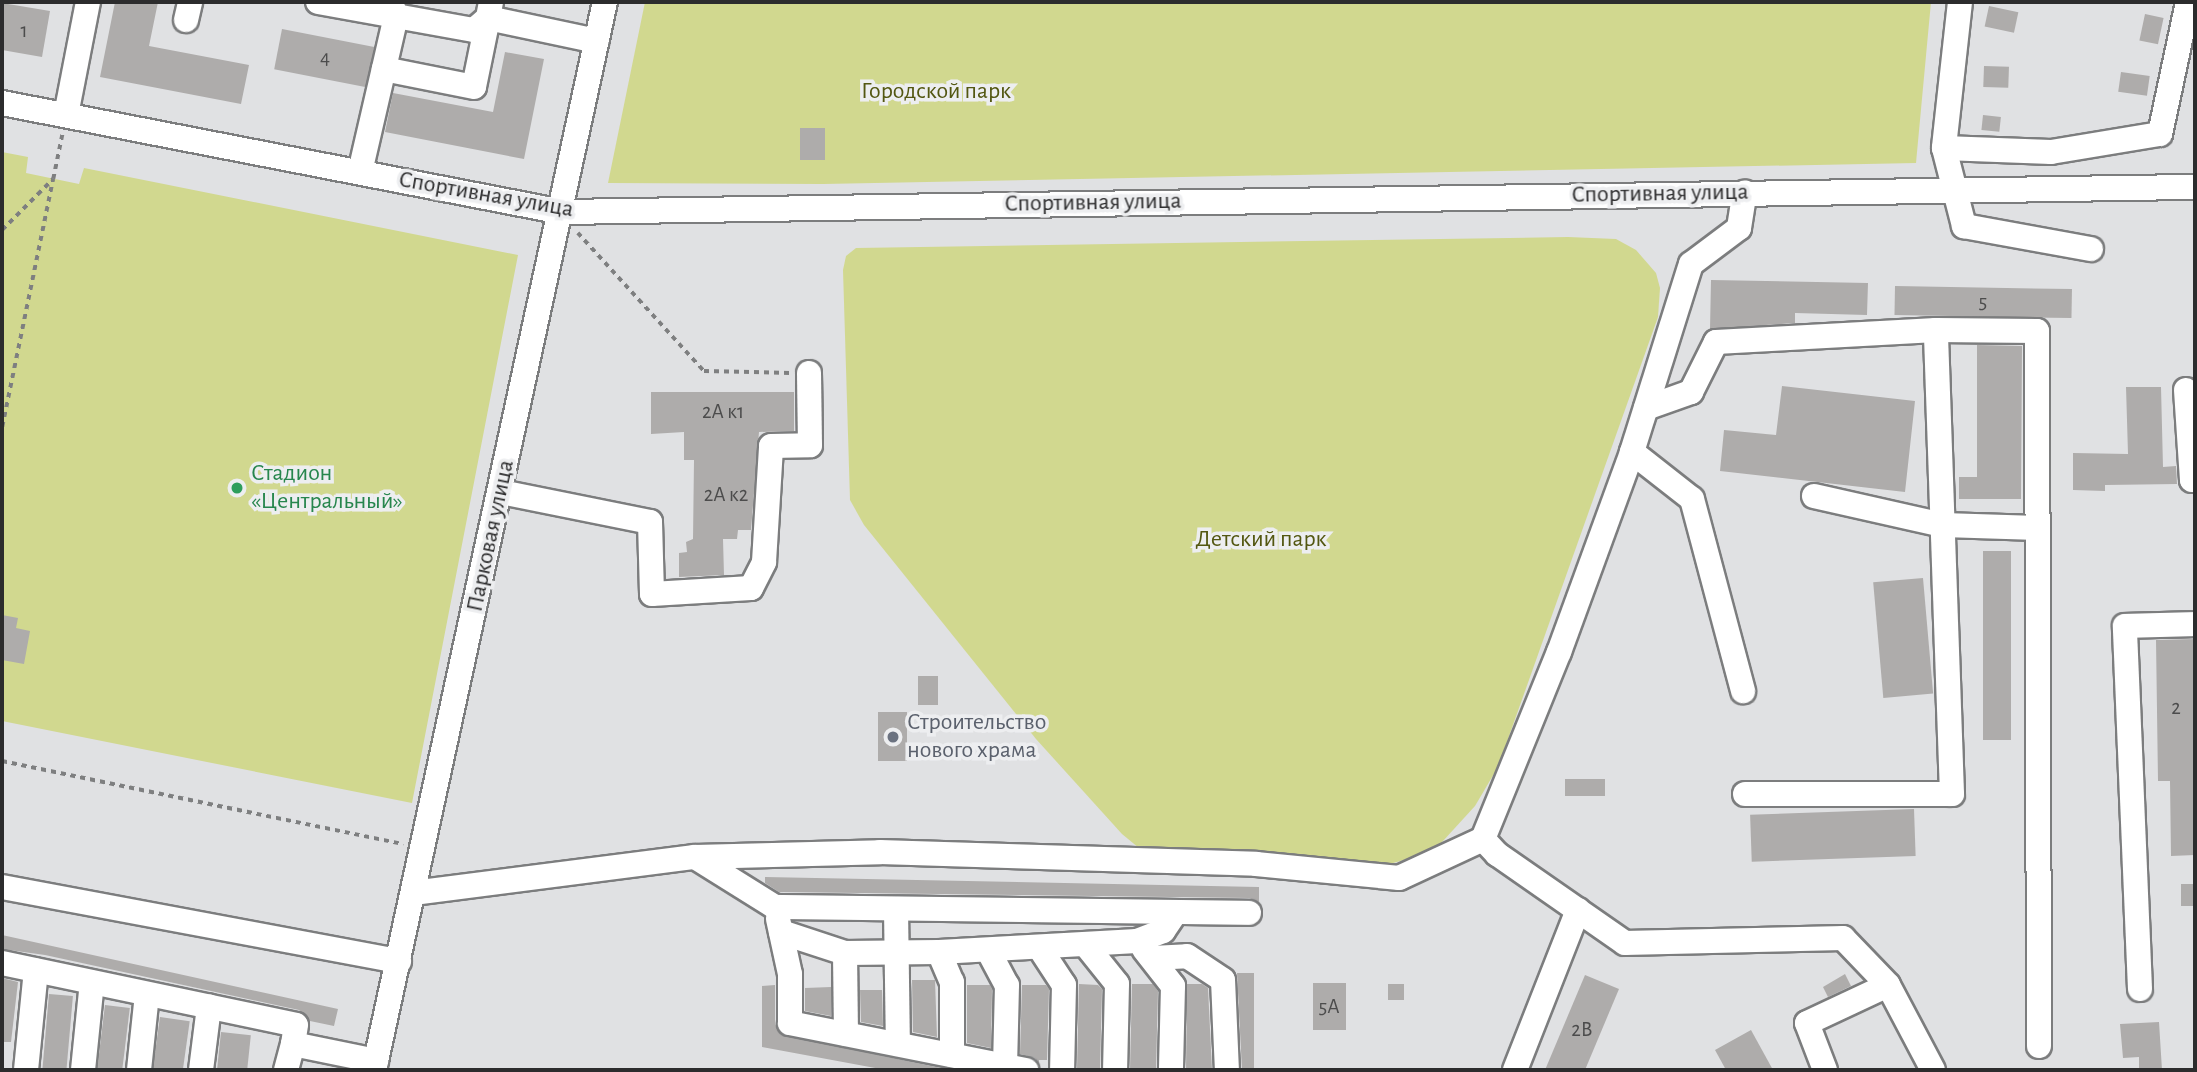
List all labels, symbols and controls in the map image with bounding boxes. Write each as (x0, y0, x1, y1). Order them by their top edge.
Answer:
house number: 1 (20, 18, 28, 44)
house number: 4 (320, 45, 330, 71)
park label: Городской парк (861, 78, 1011, 106)
street label: Спортивная улица (396, 165, 576, 225)
street label: Спортивная улица (1571, 178, 1749, 210)
street label: Спортивная улица (1004, 187, 1182, 219)
house number: 5 (1979, 289, 1987, 315)
house number: 2А к1 (702, 399, 744, 425)
street label: Парковая улица (461, 457, 521, 615)
place label: Стадион «Центральный» (251, 460, 403, 516)
marker: Стадион «Центральный» (229, 480, 245, 496)
house number: 2А к2 (704, 482, 748, 508)
park label: Детский парк (1195, 526, 1327, 554)
house number: 2 (2171, 695, 2181, 721)
place label: Строительство нового храма (907, 709, 1046, 765)
marker: Строительство нового храма (885, 729, 901, 745)
house number: 5А (1318, 994, 1340, 1020)
house number: 2В (1571, 1017, 1593, 1043)

